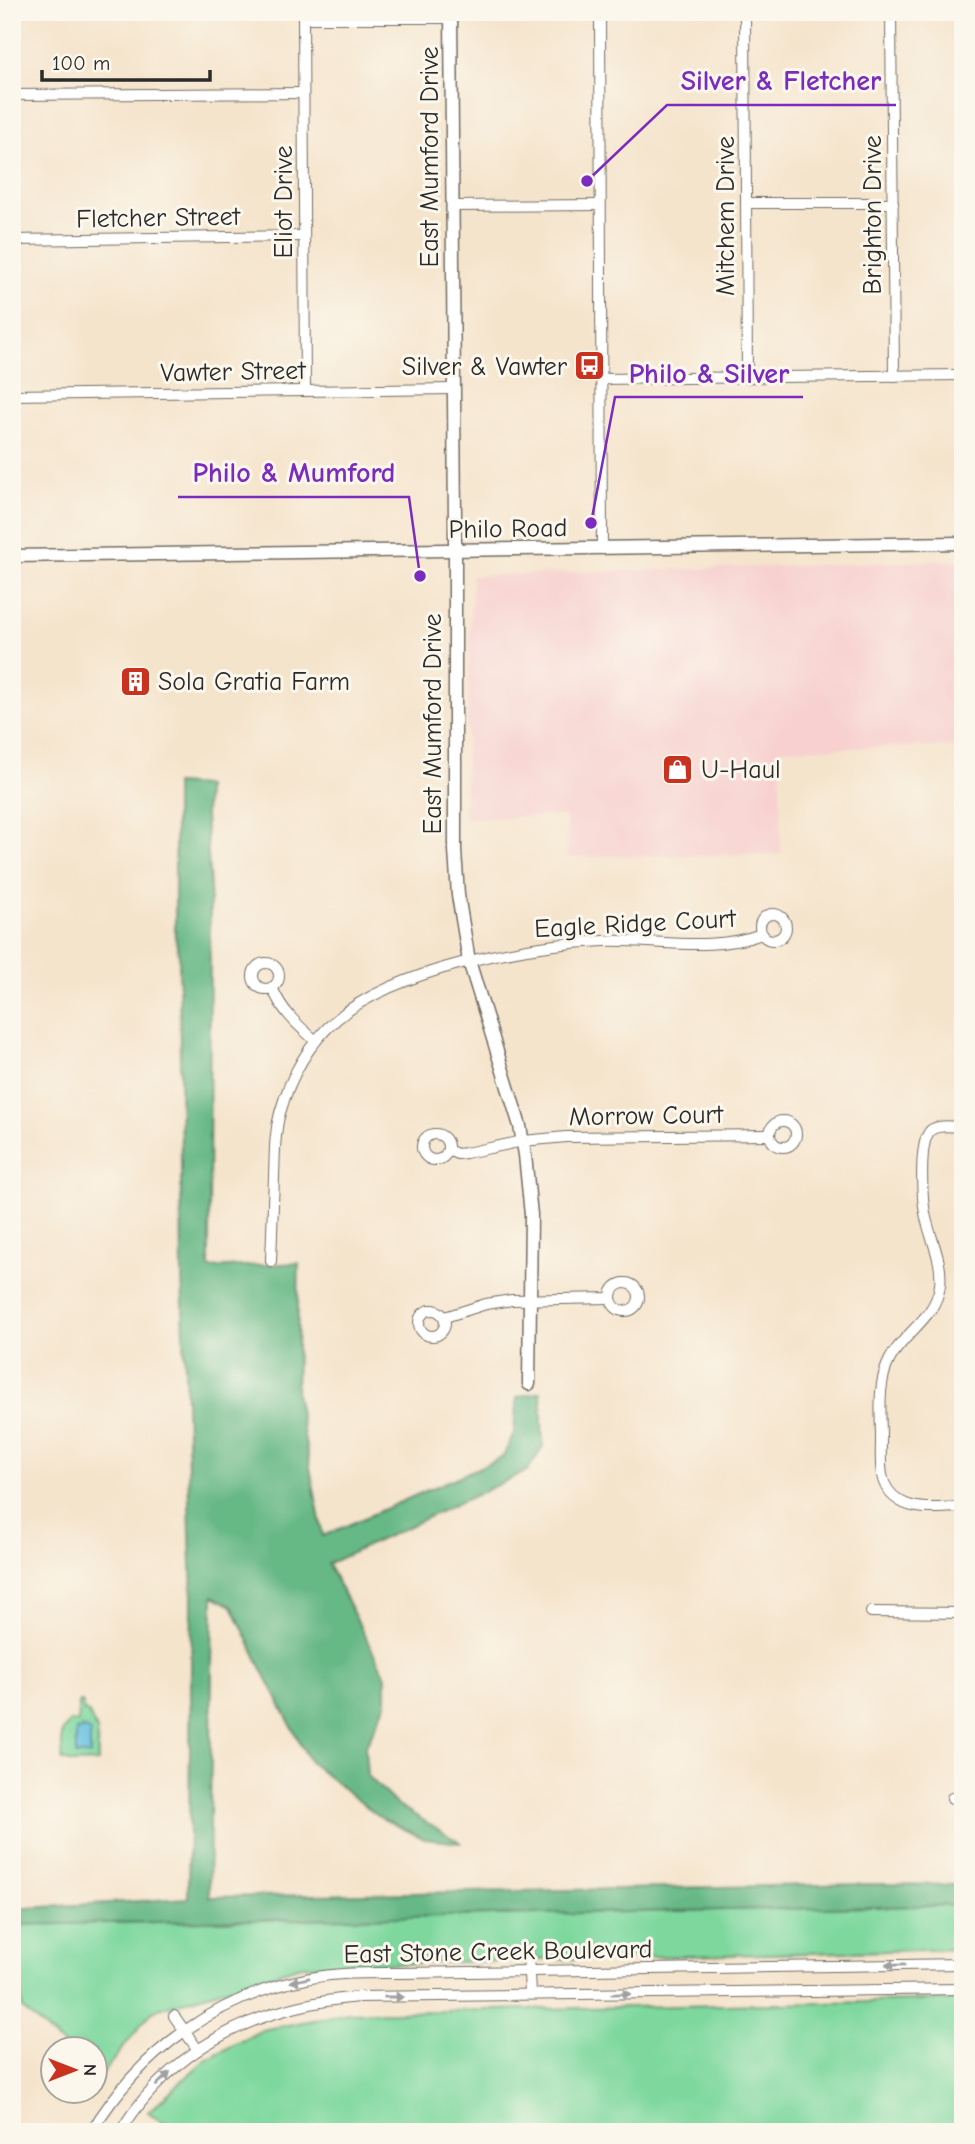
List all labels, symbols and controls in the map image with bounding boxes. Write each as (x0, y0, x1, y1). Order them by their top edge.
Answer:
scale bar (42, 38, 210, 82)
street label: East Mumford Drive (415, 46, 445, 268)
text: 100 m (52, 51, 110, 75)
callout: Silver & Fletcher (667, 56, 896, 105)
text: Silver & Fletcher (681, 65, 882, 97)
street label: Brighton Drive (858, 135, 888, 295)
street label: Mitchem Drive (711, 136, 741, 296)
street label: Eliot Drive (269, 146, 299, 258)
street label: Fletcher Street (76, 202, 242, 234)
callout: Philo & Silver (615, 348, 803, 397)
bus stop icon: Silver & Vawter (573, 349, 607, 383)
place label: Silver & Vawter (402, 352, 568, 382)
street label: Vawter Street (160, 356, 307, 388)
text: Philo & Silver (629, 358, 790, 390)
callout: Philo & Mumford (178, 448, 409, 497)
text: Philo & Mumford (193, 457, 395, 489)
street label: Philo Road (448, 513, 568, 545)
street label: East Mumford Drive (418, 613, 448, 835)
building icon: Sola Gratia Farm (118, 664, 152, 698)
place label: Sola Gratia Farm (158, 667, 350, 697)
shop icon: U-Haul (661, 752, 695, 786)
place label: U-Haul (701, 755, 781, 785)
street label: Eagle Ridge Court (534, 904, 738, 944)
street label: Morrow Court (569, 1100, 725, 1132)
street label: East Stone Creek Boulevard (343, 1934, 653, 1970)
one-way arrow (883, 1959, 905, 1971)
one-way arrow (289, 1975, 311, 1986)
one-way arrow (610, 1988, 632, 1999)
one-way arrow (383, 1991, 405, 2003)
north arrow (38, 2036, 108, 2106)
text: N (79, 2064, 101, 2076)
one-way arrow (154, 2072, 171, 2088)

